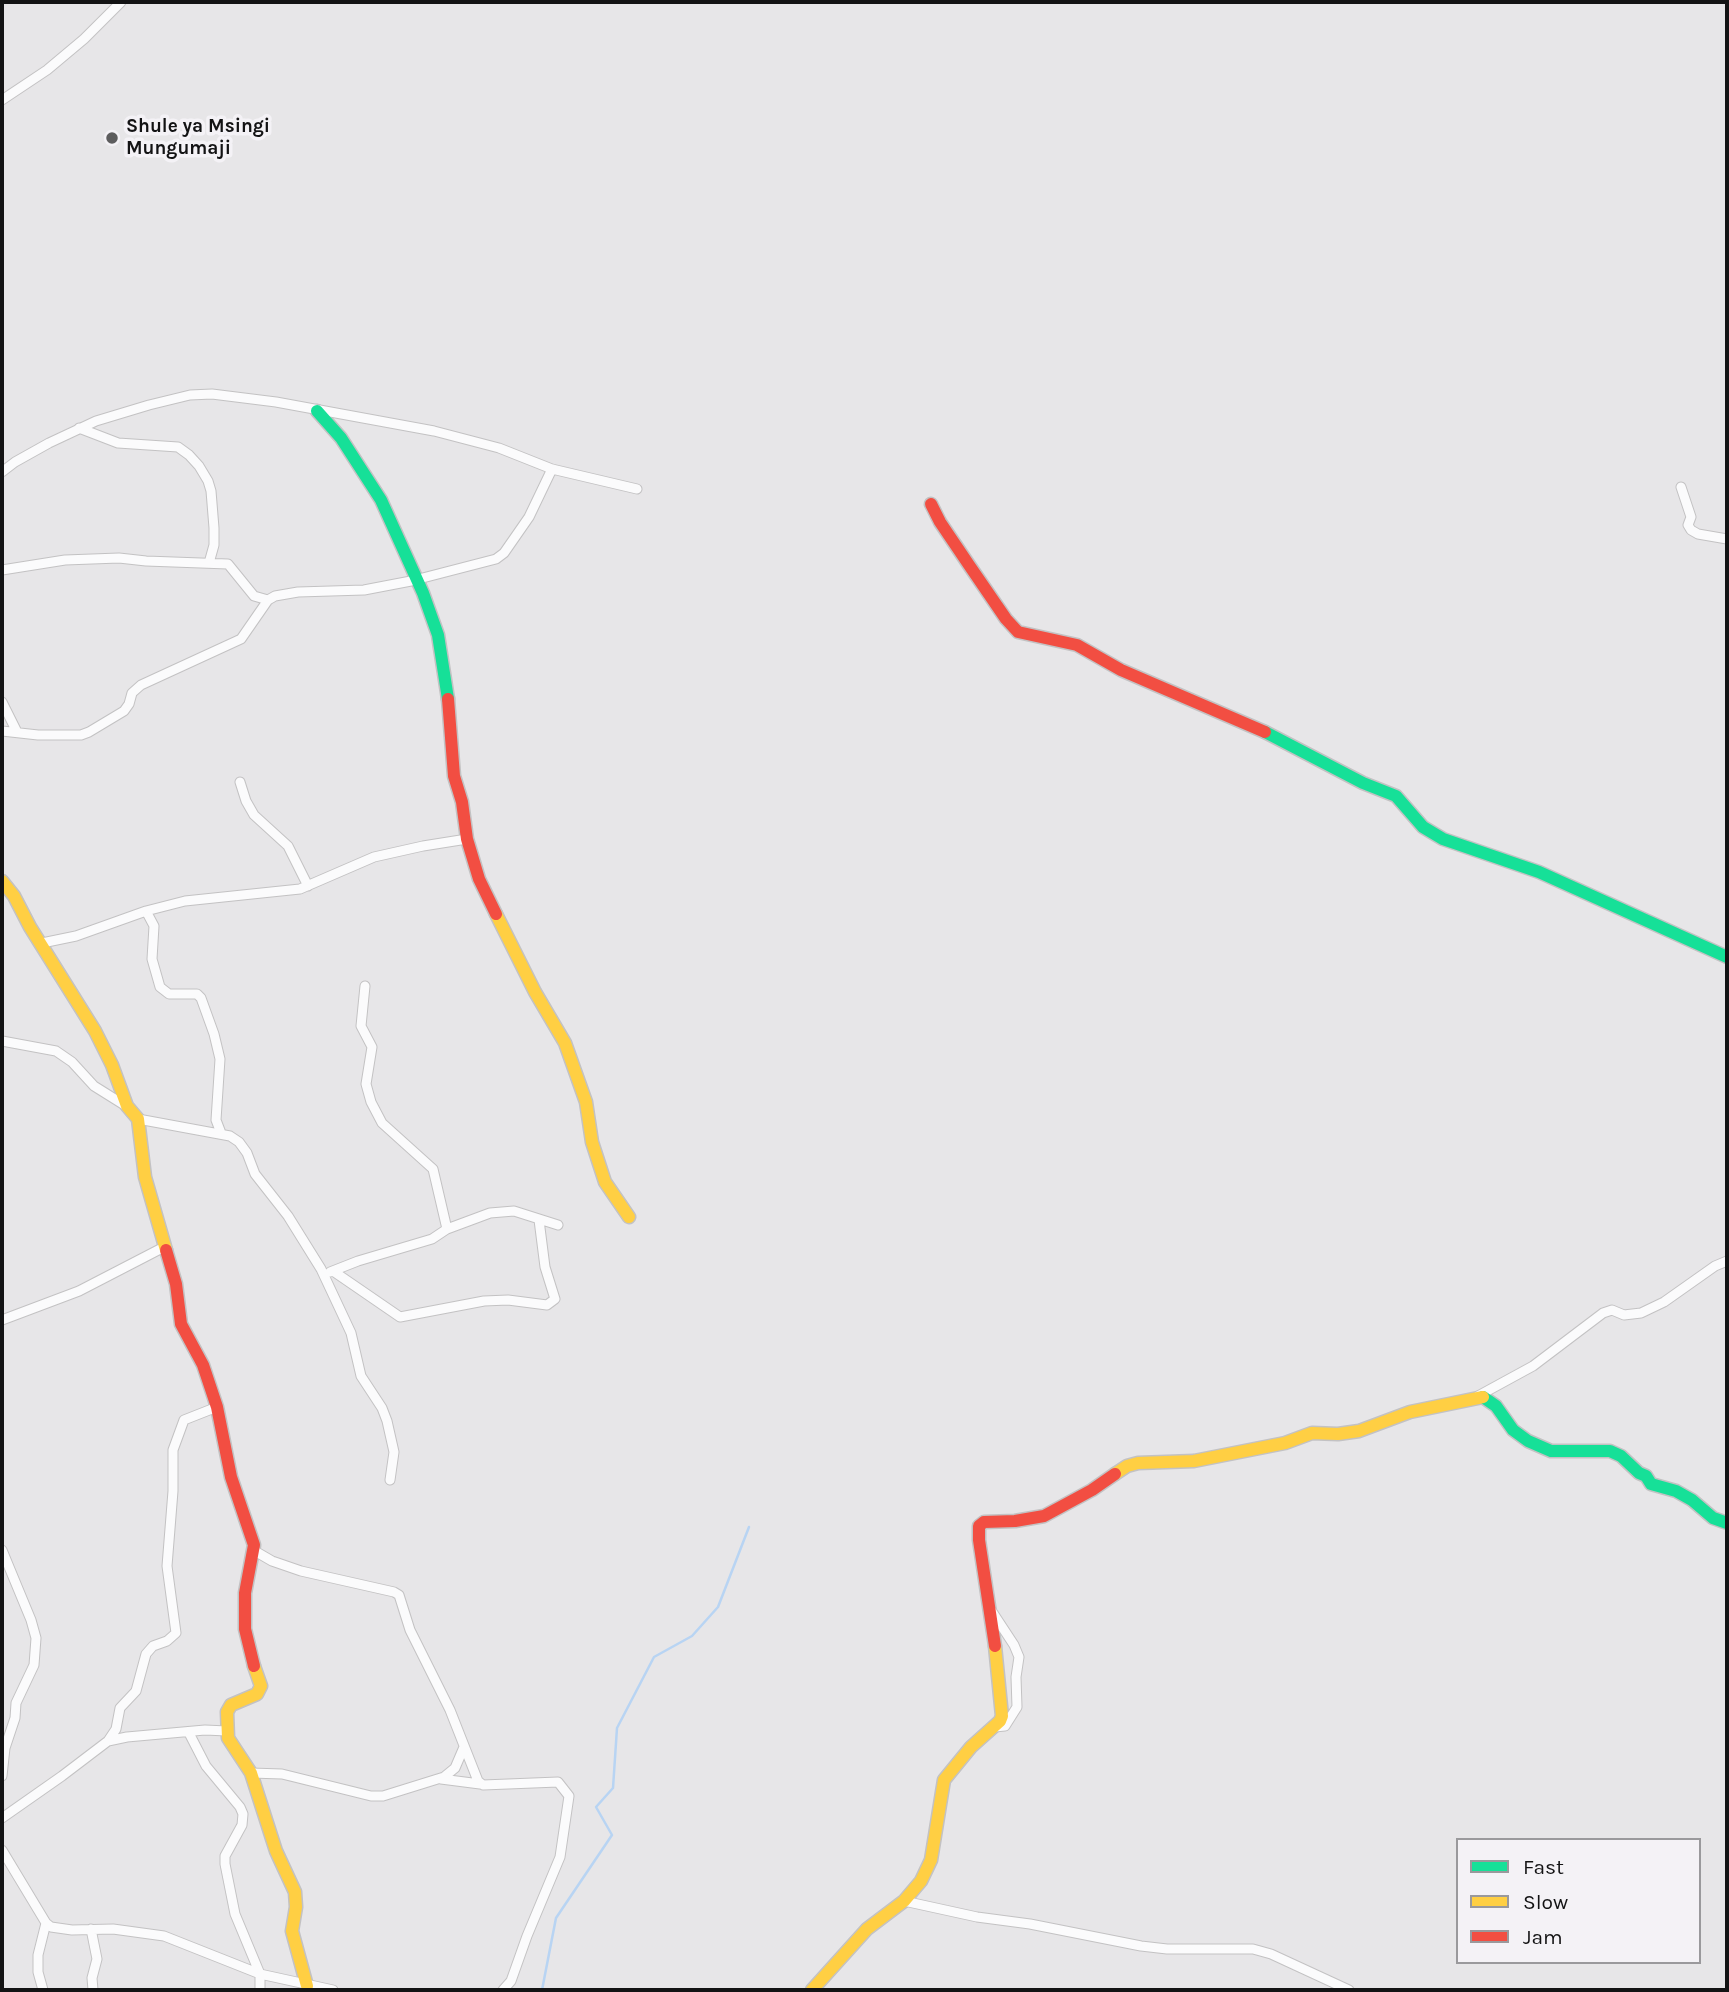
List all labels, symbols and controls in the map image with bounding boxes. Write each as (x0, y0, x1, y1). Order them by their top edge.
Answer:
place label: Shule ya Msingi Mungumaji (126, 116, 270, 160)
marker: Shule ya Msingi Mungumaji (104, 130, 120, 146)
legend (1456, 1838, 1701, 1964)
text: Fast (1523, 1855, 1564, 1879)
text: Slow (1523, 1890, 1568, 1914)
text: Jam (1523, 1925, 1563, 1949)

